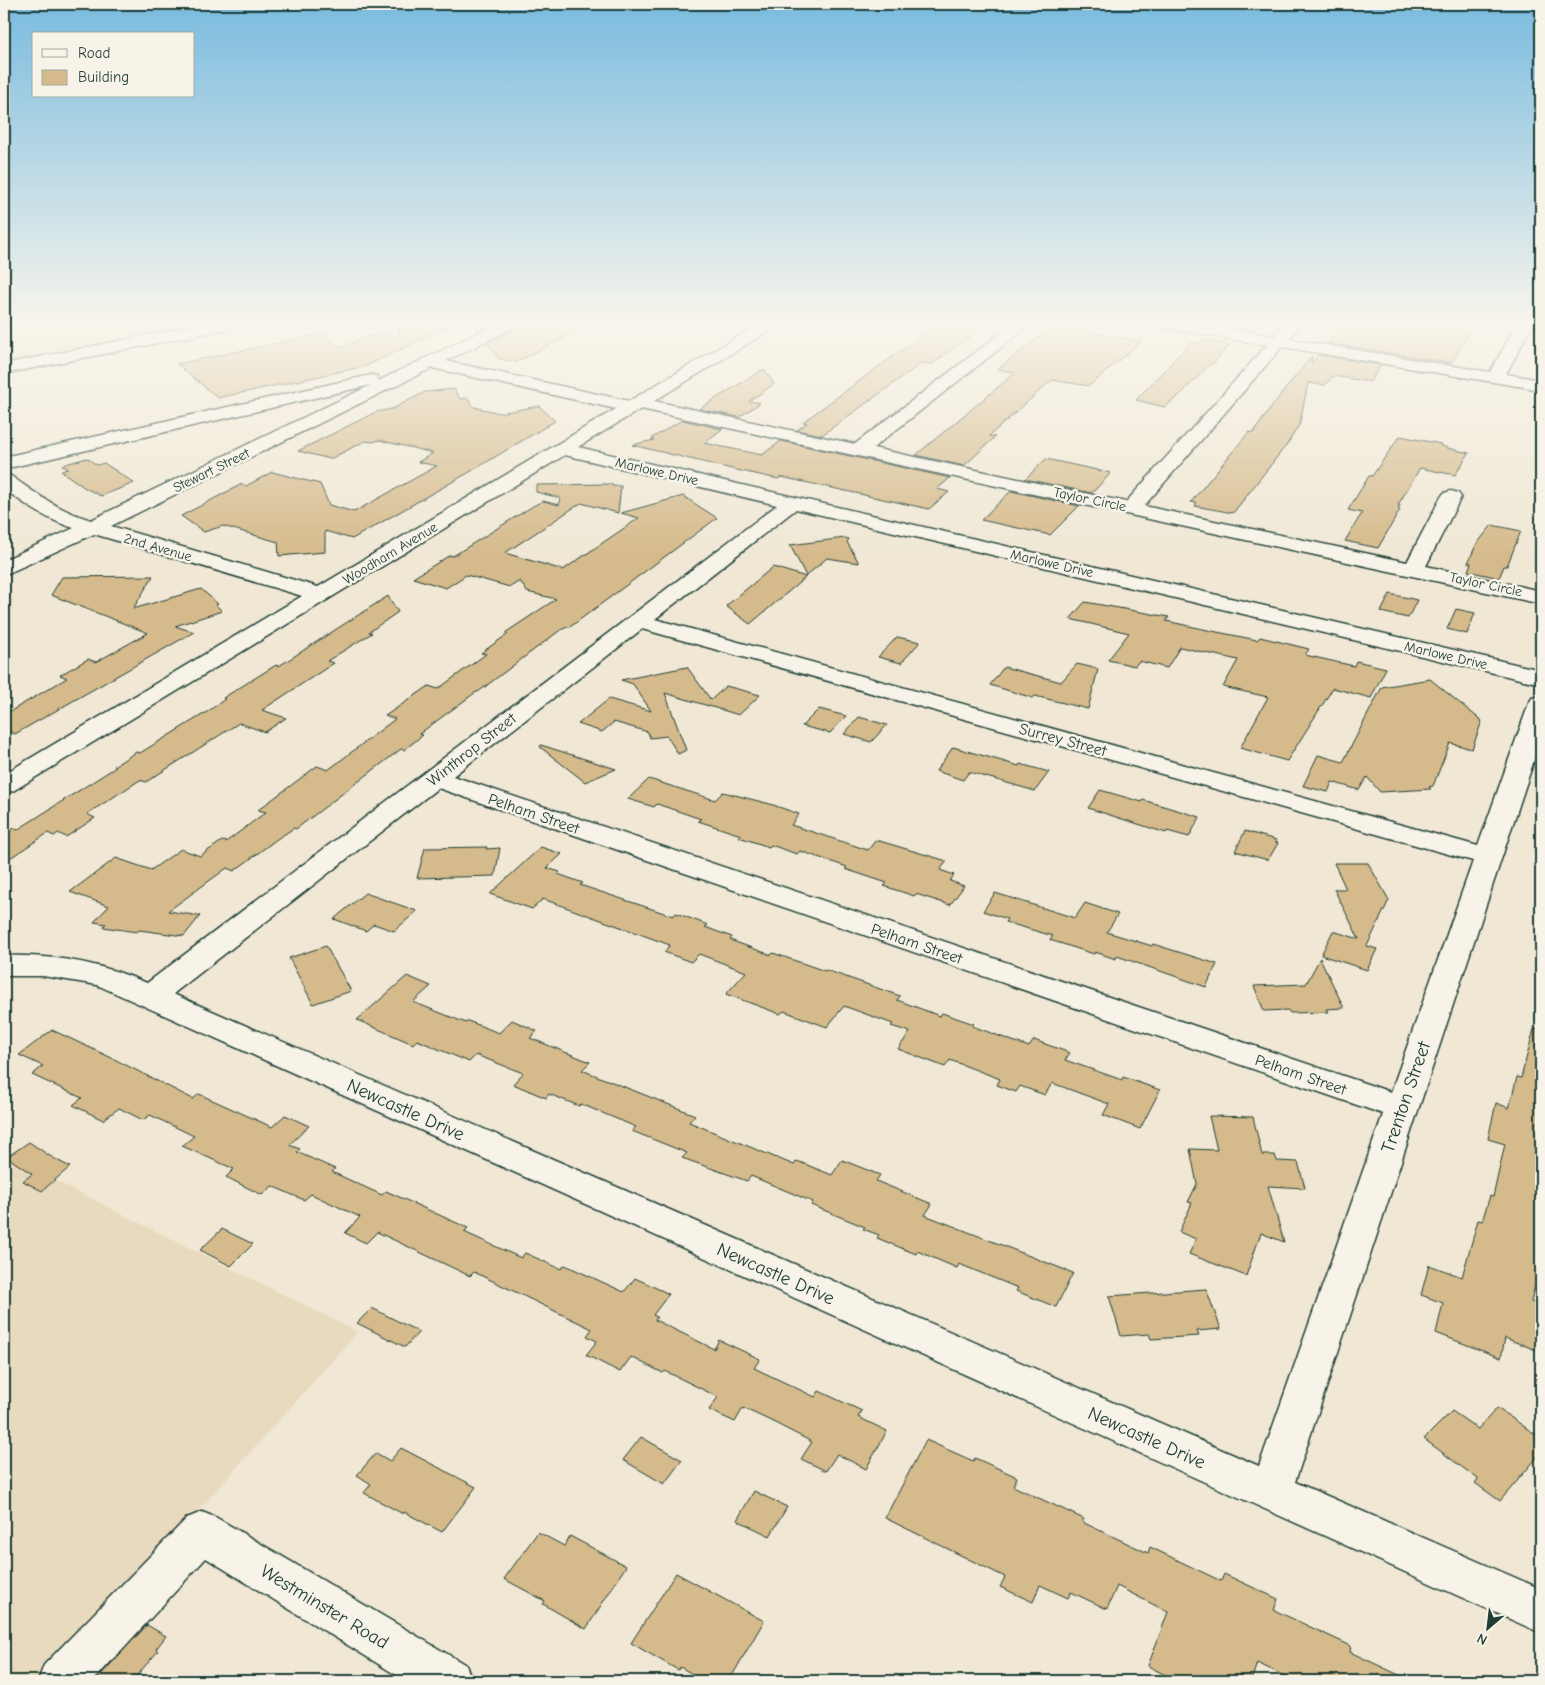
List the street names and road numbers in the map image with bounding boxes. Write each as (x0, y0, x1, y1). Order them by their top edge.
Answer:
street label: Stewart Street (170, 444, 253, 496)
street label: Marlowe Drive (614, 454, 700, 489)
street label: Taylor Circle (1052, 483, 1128, 515)
street label: Woodham Avenue (340, 518, 441, 588)
street label: 2nd Avenue (122, 530, 194, 565)
street label: Marlowe Drive (1009, 546, 1095, 581)
street label: Taylor Circle (1448, 568, 1524, 600)
street label: Marlowe Drive (1403, 638, 1489, 673)
street label: Winthrop Street (424, 709, 520, 790)
street label: Surrey Street (1017, 720, 1109, 760)
street label: Pelham Street (486, 790, 582, 838)
street label: Pelham Street (869, 920, 965, 968)
street label: Trenton Street (1377, 1038, 1435, 1156)
street label: Pelham Street (1253, 1051, 1349, 1099)
street label: Newcastle Drive (343, 1074, 468, 1146)
street label: Newcastle Drive (713, 1238, 838, 1310)
street label: Newcastle Drive (1084, 1402, 1209, 1474)
street label: Westminster Road (256, 1560, 393, 1654)

